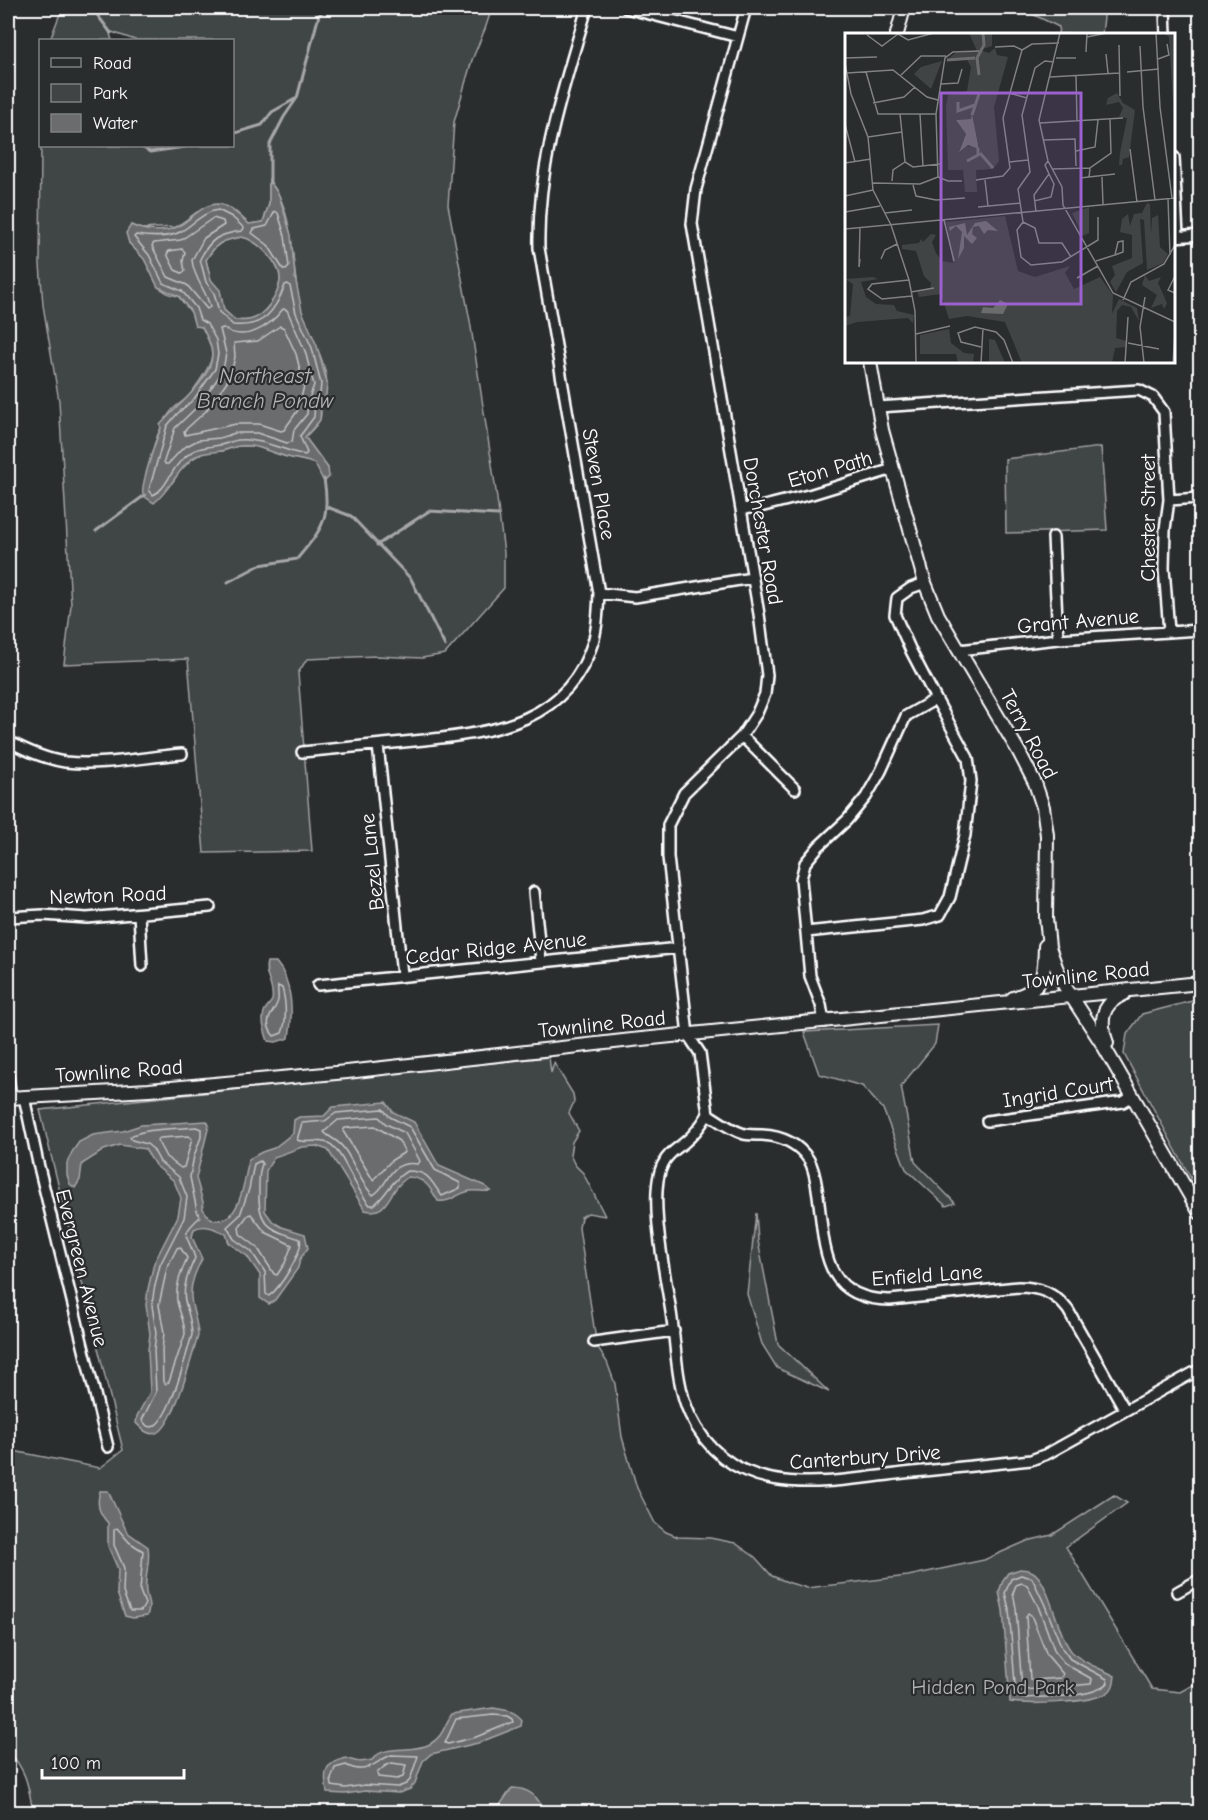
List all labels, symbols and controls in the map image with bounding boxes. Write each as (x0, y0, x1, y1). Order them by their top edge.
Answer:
inset map (845, 33, 1175, 363)
legend (39, 39, 234, 147)
text: Road (93, 53, 132, 74)
text: Park (93, 83, 128, 104)
text: Water (93, 113, 138, 134)
water label: Northeast Branch Pondw (197, 363, 334, 414)
street label: Steven Place (577, 426, 621, 542)
street label: Eton Path (785, 446, 875, 492)
street label: Chester Street (1136, 453, 1160, 582)
street label: Dorchester Road (738, 455, 788, 607)
street label: Grant Avenue (1016, 604, 1140, 638)
street label: Terry Road (995, 685, 1063, 783)
street label: Bezel Lane (355, 812, 389, 912)
street label: Newton Road (49, 881, 167, 909)
street label: Cedar Ridge Avenue (404, 927, 588, 969)
street label: Townline Road (1021, 956, 1151, 994)
street label: Townline Road (537, 1005, 667, 1043)
street label: Townline Road (54, 1055, 184, 1087)
street label: Ingrid Court (1001, 1071, 1116, 1113)
street label: Evergreen Avenue (51, 1187, 113, 1349)
street label: Enfield Lane (871, 1259, 983, 1291)
street label: Canterbury Drive (789, 1440, 941, 1474)
park label: Hidden Pond Park (911, 1675, 1075, 1699)
scale bar (42, 1742, 184, 1780)
text: 100 m (51, 1753, 101, 1774)

